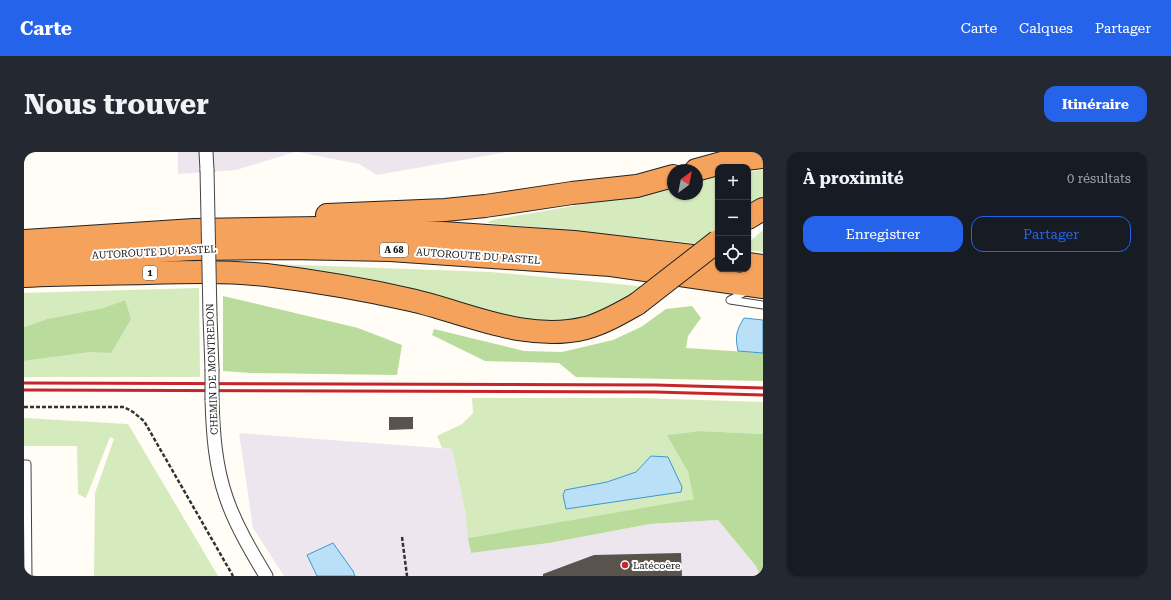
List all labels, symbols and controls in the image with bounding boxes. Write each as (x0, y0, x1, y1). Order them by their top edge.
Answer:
text: Carte (20, 17, 72, 40)
text: Carte (961, 20, 997, 36)
text: Calques (1019, 20, 1073, 36)
text: Partager (1095, 20, 1151, 36)
button: Itinéraire (1044, 86, 1147, 122)
text: Nous trouver (24, 88, 209, 121)
north arrow (667, 164, 703, 200)
map controls (715, 164, 751, 272)
button: + (715, 164, 751, 200)
text: À proximité (803, 168, 904, 188)
text: 0 résultats (1067, 171, 1131, 186)
button: − (715, 200, 751, 236)
button: Enregistrer (803, 216, 963, 252)
button: Partager (971, 216, 1131, 252)
button: locate (715, 236, 751, 272)
street label: AUTOROUTE DU PASTEL (92, 243, 216, 261)
road number: A 68 (380, 243, 408, 257)
street label: AUTOROUTE DU PASTEL (416, 246, 540, 266)
road number: 1 (143, 266, 157, 280)
street label: CHEMIN DE MONTREDON (204, 303, 220, 435)
marker: Latécoère (620, 560, 630, 570)
place label: Latécoère (633, 560, 681, 571)

